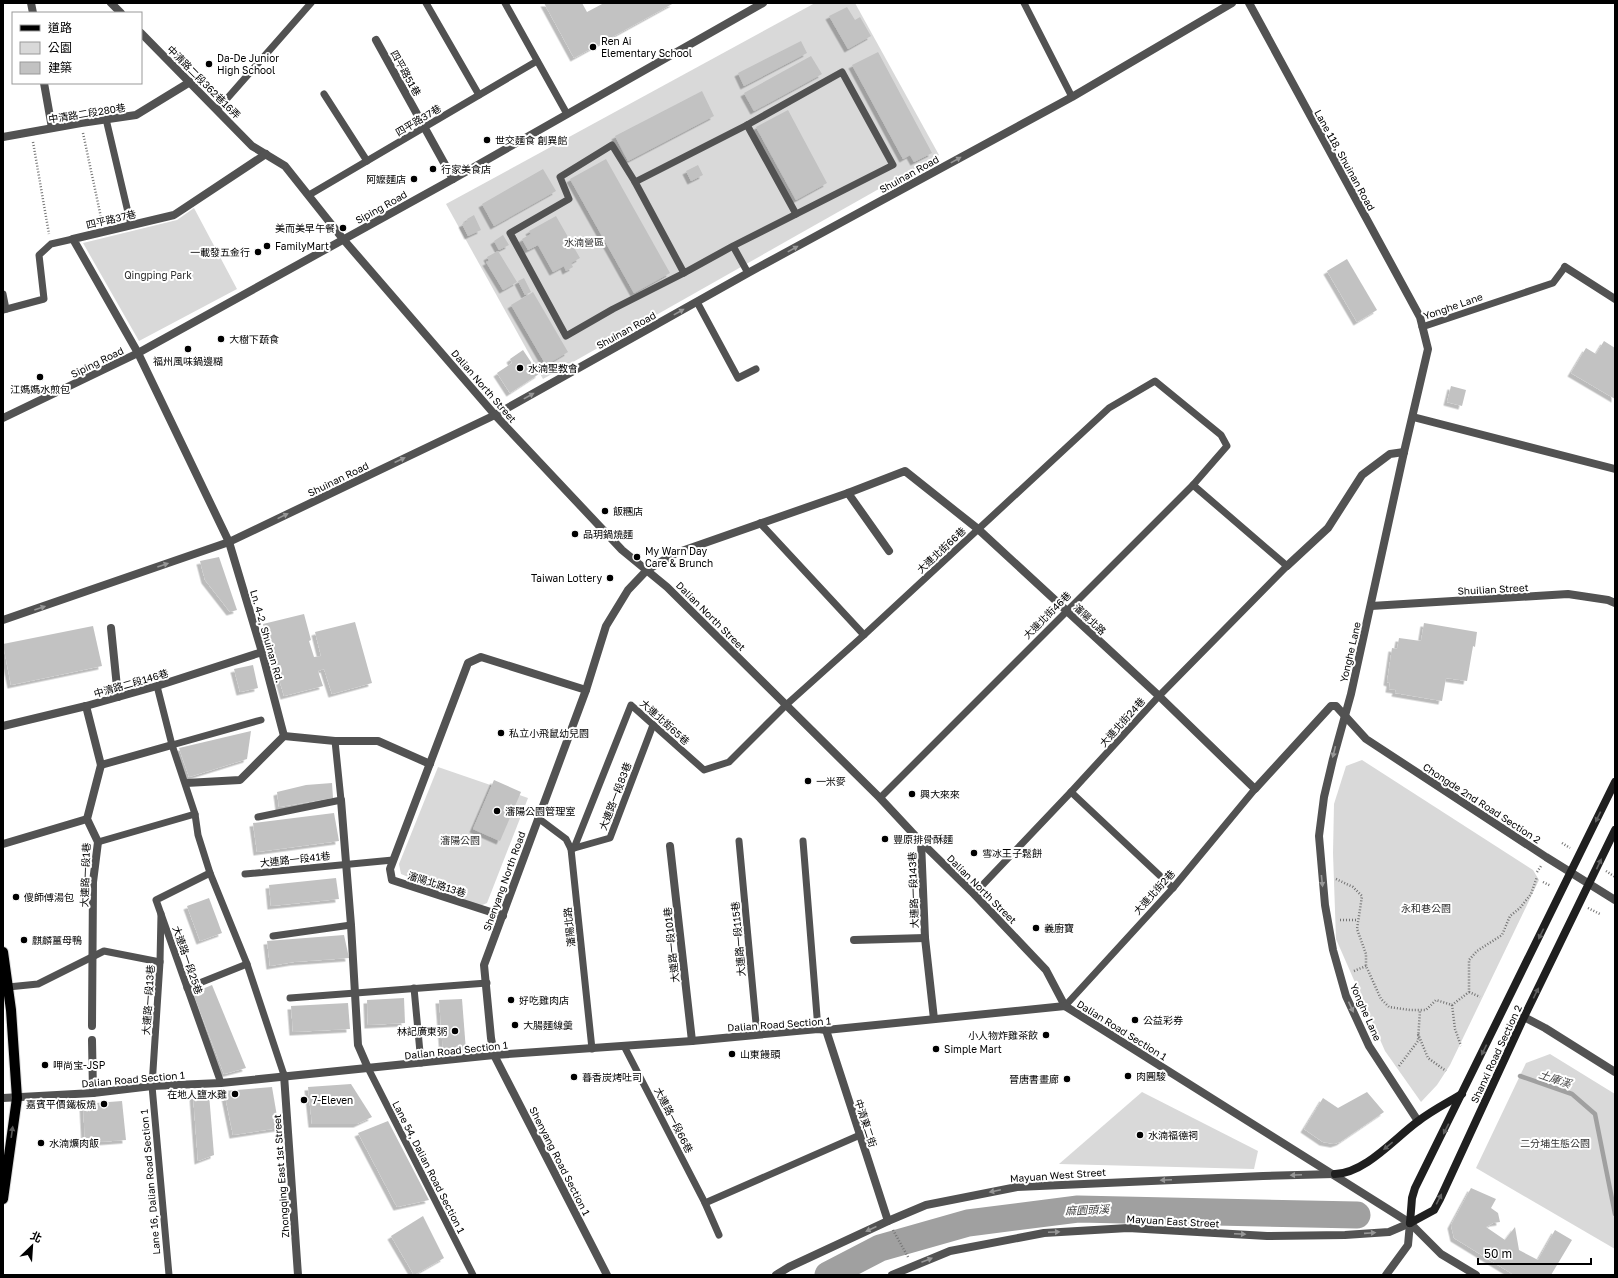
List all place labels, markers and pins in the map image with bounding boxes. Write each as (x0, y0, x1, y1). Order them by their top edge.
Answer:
place label: Ren Ai Elementary School (601, 35, 692, 59)
marker: Ren Ai Elementary School (588, 42, 598, 52)
place label: Da-De Junior High School (217, 52, 279, 76)
marker: Da-De Junior High School (204, 59, 214, 69)
place label: 世交麵食 創異館 (495, 134, 568, 146)
marker: 世交麵食 創異館 (482, 135, 492, 145)
place label: 行家美食店 (441, 163, 491, 175)
marker: 行家美食店 (428, 164, 438, 174)
place label: 阿嬤麵店 (366, 173, 406, 185)
marker: 阿嬤麵店 (409, 174, 419, 184)
place label: 美而美早午餐 (275, 222, 335, 234)
marker: 美而美早午餐 (338, 223, 348, 233)
place label: FamilyMart (275, 240, 329, 252)
marker: FamilyMart (262, 241, 272, 251)
place label: 一載發五金行 (190, 246, 250, 258)
marker: 一載發五金行 (253, 247, 263, 257)
place label: 大樹下蔬食 (229, 333, 279, 345)
marker: 大樹下蔬食 (216, 334, 226, 344)
marker: 福州風味鍋邊糊 (183, 344, 193, 354)
place label: 福州風味鍋邊糊 (153, 355, 223, 367)
place label: 水湳聖教會 (528, 362, 578, 374)
marker: 水湳聖教會 (515, 363, 525, 373)
marker: 江媽媽水煎包 (35, 372, 45, 382)
place label: 江媽媽水煎包 (10, 383, 70, 395)
place label: 飯糰店 (613, 505, 643, 517)
marker: 飯糰店 (600, 506, 610, 516)
place label: 品玥鍋燒麵 (583, 528, 633, 540)
marker: 品玥鍋燒麵 (570, 529, 580, 539)
place label: My Warn Day Care & Brunch (645, 545, 713, 569)
marker: My Warn Day Care & Brunch (632, 552, 642, 562)
place label: Taiwan Lottery (531, 572, 602, 584)
marker: Taiwan Lottery (605, 573, 615, 583)
place label: 私立小飛鼠幼兒園 (509, 727, 589, 739)
marker: 私立小飛鼠幼兒園 (496, 728, 506, 738)
place label: 一米麥 (816, 775, 846, 787)
marker: 一米麥 (803, 776, 813, 786)
place label: 興大來來 (920, 788, 960, 800)
marker: 興大來來 (907, 789, 917, 799)
place label: 瀋陽公園管理室 (505, 805, 575, 817)
marker: 瀋陽公園管理室 (492, 806, 502, 816)
place label: 豐原排骨酥麵 (893, 833, 953, 845)
marker: 豐原排骨酥麵 (880, 834, 890, 844)
place label: 雪冰王子鬆餅 (982, 847, 1042, 859)
marker: 雪冰王子鬆餅 (969, 848, 979, 858)
place label: 傻師傅湯包 (24, 891, 74, 903)
marker: 傻師傅湯包 (11, 892, 21, 902)
place label: 義廚寶 (1044, 922, 1074, 934)
marker: 義廚寶 (1031, 923, 1041, 933)
place label: 麒麟薑母鴨 (32, 934, 82, 946)
marker: 麒麟薑母鴨 (19, 935, 29, 945)
place label: 好吃雞肉店 (519, 994, 569, 1006)
marker: 好吃雞肉店 (506, 995, 516, 1005)
place label: 公益彩券 (1143, 1014, 1183, 1026)
marker: 公益彩券 (1130, 1015, 1140, 1025)
place label: 大腸麵線羹 (523, 1019, 573, 1031)
marker: 大腸麵線羹 (510, 1020, 520, 1030)
place label: 林記廣東粥 (397, 1025, 447, 1037)
marker: 林記廣東粥 (450, 1026, 460, 1036)
place label: 小人物炸雞茶飲 (968, 1029, 1038, 1041)
marker: 小人物炸雞茶飲 (1041, 1030, 1051, 1040)
place label: Simple Mart (944, 1043, 1002, 1055)
marker: Simple Mart (931, 1044, 941, 1054)
place label: 山東饅頭 (740, 1048, 781, 1060)
marker: 山東饅頭 (727, 1049, 737, 1059)
place label: 呷尚宝-JSP (53, 1059, 106, 1071)
marker: 呷尚宝-JSP (40, 1060, 50, 1070)
place label: 肉圓駿 (1136, 1070, 1166, 1082)
place label: 暮香炭烤吐司 (582, 1071, 642, 1083)
marker: 肉圓駿 (1123, 1071, 1133, 1081)
marker: 暮香炭烤吐司 (569, 1072, 579, 1082)
place label: 晉唐書畫廊 (1009, 1073, 1059, 1085)
marker: 晉唐書畫廊 (1062, 1074, 1072, 1084)
place label: 在地人鹽水雞 (167, 1088, 227, 1100)
marker: 在地人鹽水雞 (230, 1089, 240, 1099)
place label: 7-Eleven (312, 1094, 353, 1106)
marker: 7-Eleven (299, 1095, 309, 1105)
place label: 嘉賓平價鐵板燒 (26, 1098, 96, 1110)
marker: 嘉賓平價鐵板燒 (99, 1099, 109, 1109)
place label: 水湳福德祠 (1148, 1129, 1198, 1141)
marker: 水湳福德祠 (1135, 1130, 1145, 1140)
place label: 水湳爌肉飯 (49, 1137, 99, 1149)
marker: 水湳爌肉飯 (36, 1138, 46, 1148)

